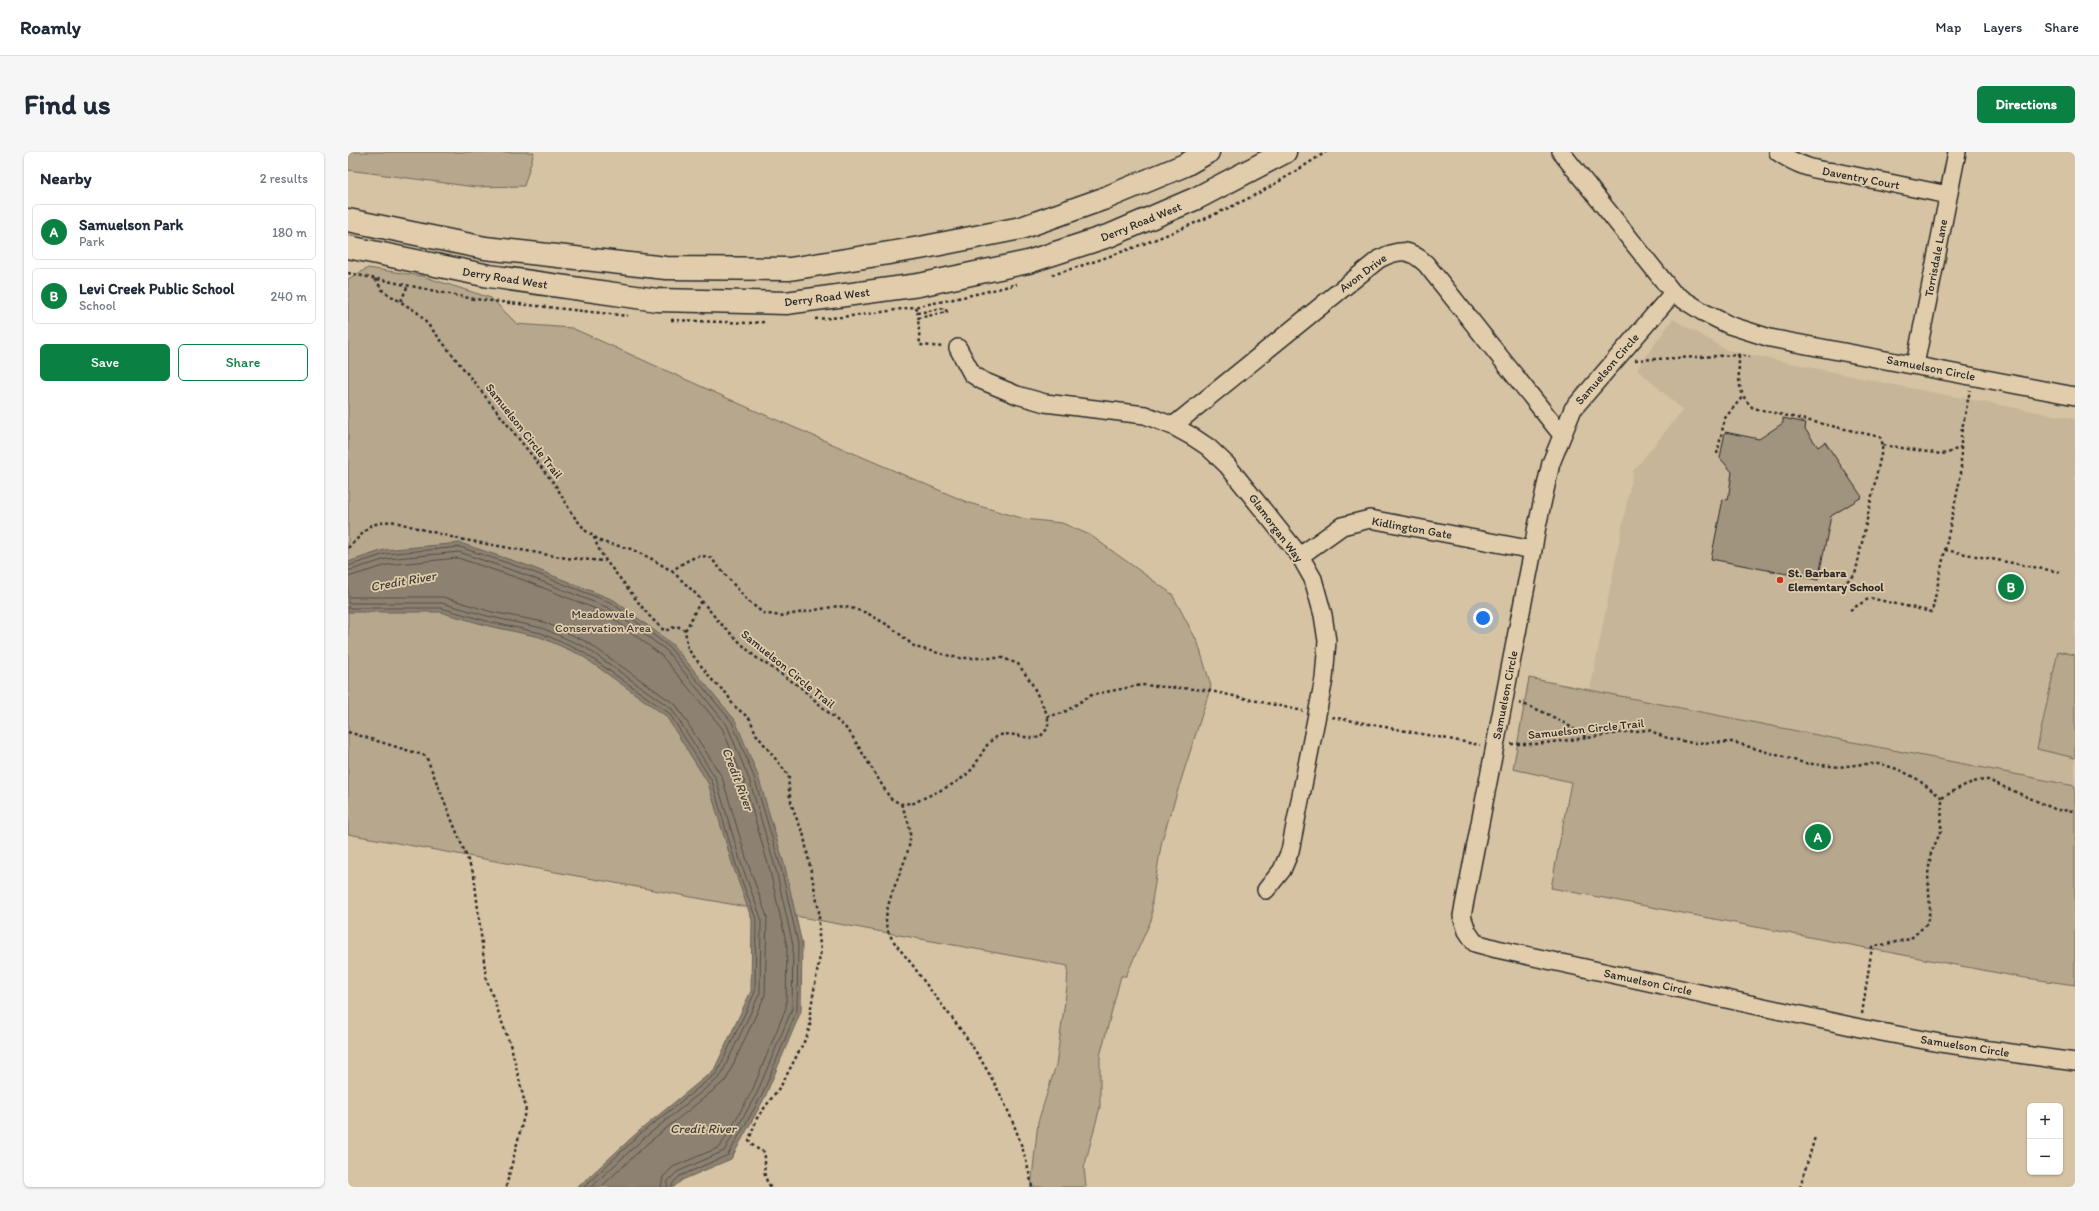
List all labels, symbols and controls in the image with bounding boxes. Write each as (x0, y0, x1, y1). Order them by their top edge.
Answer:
text: Roamly (20, 16, 81, 39)
text: Map (1936, 19, 1961, 36)
text: Layers (1983, 19, 2022, 36)
text: Share (2044, 19, 2079, 36)
button: Directions (1977, 86, 2075, 123)
text: Find us (24, 87, 111, 121)
street label: Daventry Court (1821, 164, 1902, 193)
text: Nearby (40, 168, 92, 188)
text: 2 results (260, 171, 308, 186)
street label: Derry Road West (1098, 199, 1184, 245)
text: Samuelson Park (79, 216, 183, 234)
street label: Torrisdale Lane (1922, 218, 1950, 298)
text: A (50, 225, 58, 240)
text: 180 m (272, 225, 307, 240)
text: Park (79, 234, 105, 249)
street label: Avon Drive (1337, 251, 1389, 295)
street label: Derry Road West (461, 264, 549, 292)
text: Levi Creek Public School (79, 280, 235, 298)
street label: Derry Road West (783, 285, 871, 309)
text: B (50, 289, 58, 304)
text: 240 m (270, 289, 307, 304)
text: School (79, 298, 116, 313)
street label: Samuelson Circle (1572, 330, 1642, 408)
button: Save (40, 344, 170, 381)
button: Share (178, 344, 308, 381)
street label: Samuelson Circle (1886, 353, 1977, 383)
street label: Samuelson Circle Trail (483, 381, 566, 482)
street label: Glamorgan Way (1246, 491, 1306, 565)
street label: Kidlington Gate (1371, 514, 1454, 542)
place label: St. Barbara Elementary School (1788, 566, 1884, 595)
water label: Credit River (369, 568, 439, 594)
pin: B (1998, 572, 2024, 602)
marker: St. Barbara Elementary School (1775, 575, 1785, 585)
park label: Meadowvale Conservation Area (555, 607, 652, 635)
your location (1473, 608, 1493, 628)
street label: Samuelson Circle Trail (738, 627, 838, 712)
street label: Samuelson Circle (1490, 649, 1520, 740)
street label: Samuelson Circle Trail (1527, 716, 1645, 742)
water label: Credit River (719, 746, 758, 814)
pin: A (1805, 822, 1831, 852)
street label: Samuelson Circle (1603, 966, 1694, 998)
street label: Samuelson Circle (1919, 1032, 2011, 1060)
map controls (2027, 1103, 2063, 1175)
button: + (2027, 1103, 2063, 1139)
water label: Credit River (670, 1121, 738, 1136)
button: − (2027, 1139, 2063, 1175)

